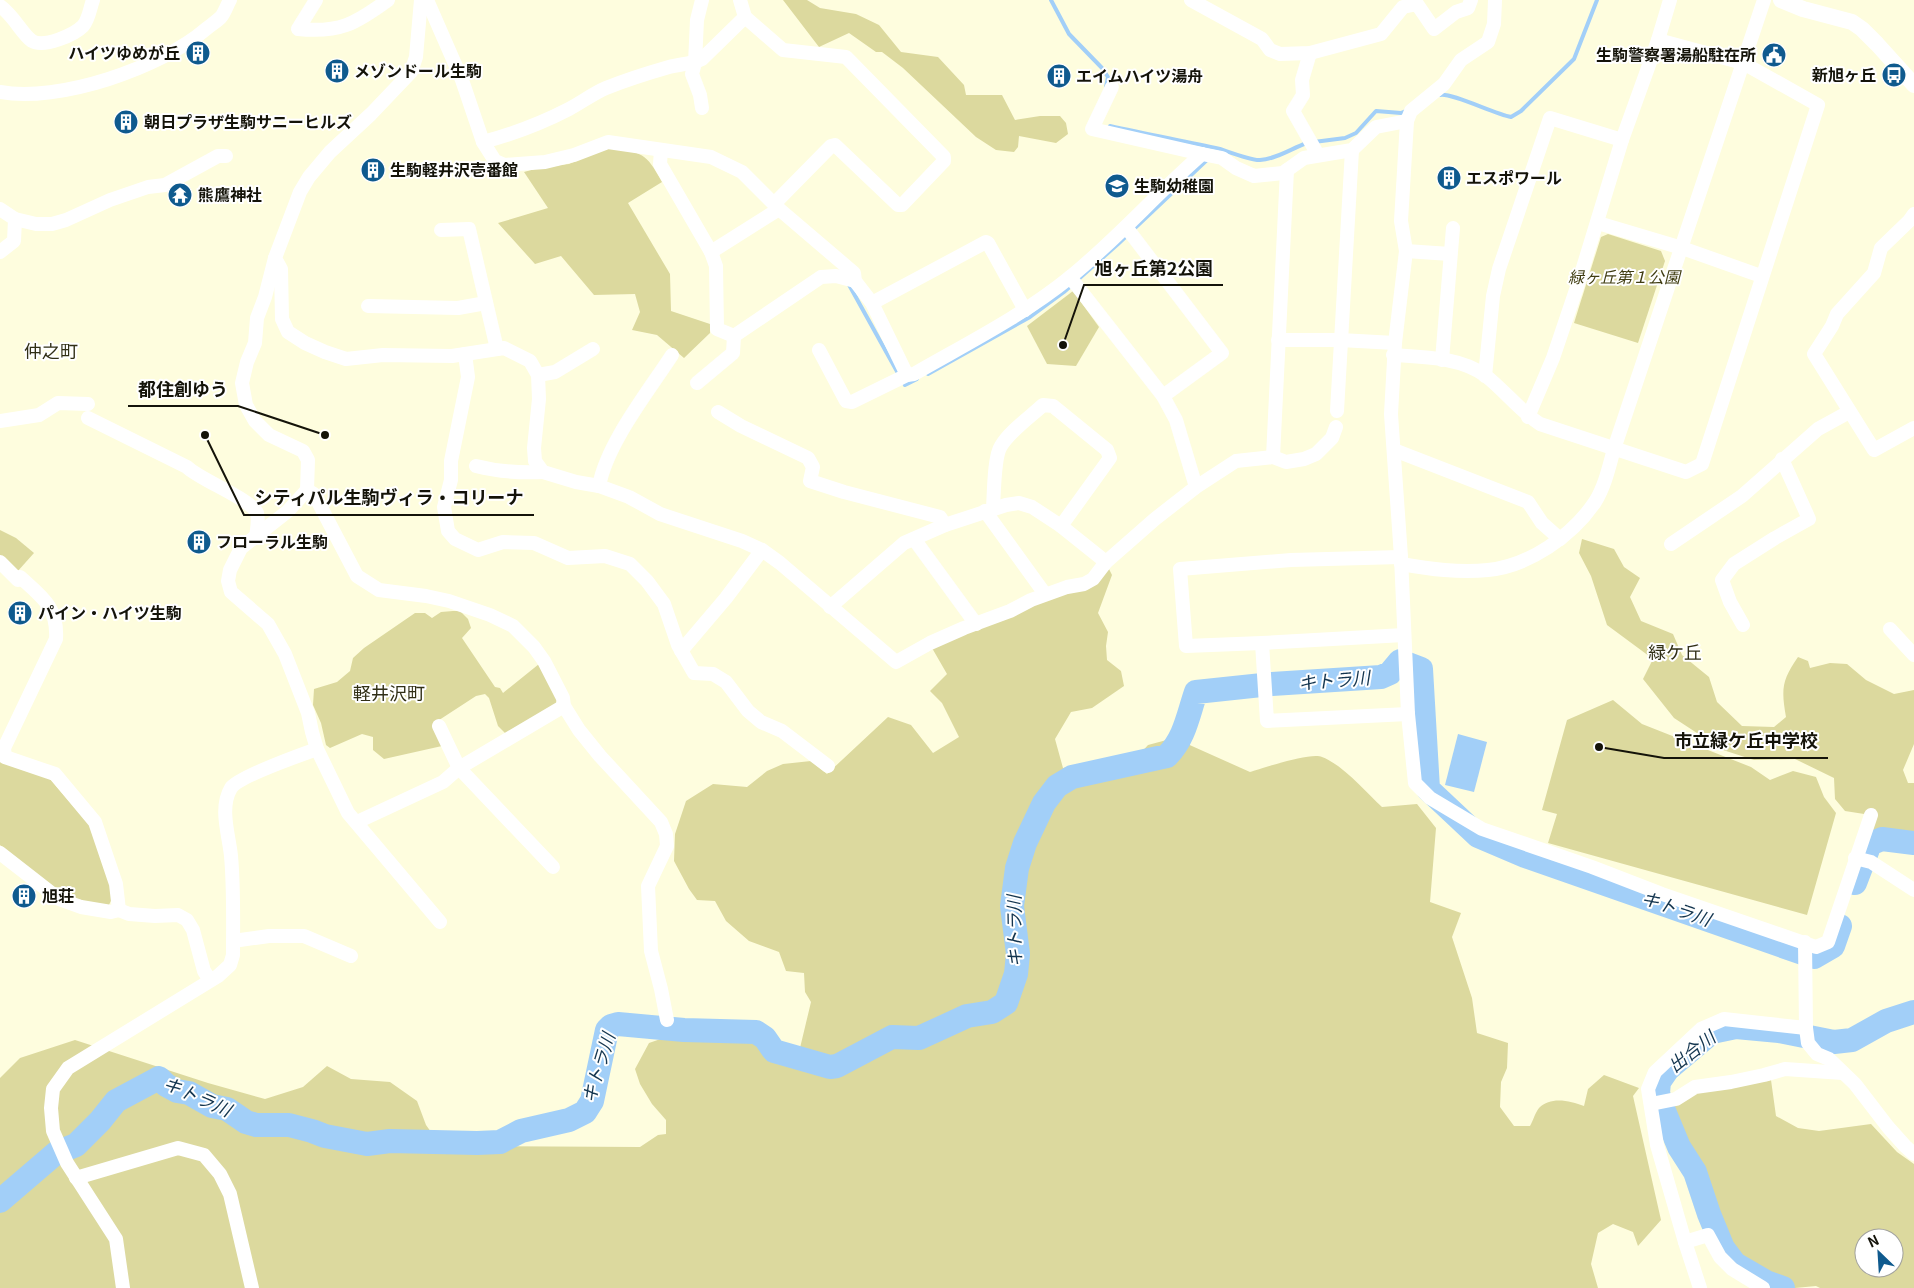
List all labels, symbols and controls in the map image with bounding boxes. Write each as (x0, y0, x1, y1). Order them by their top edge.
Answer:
place label: ハイツゆめが丘 (68, 40, 180, 64)
building icon: ハイツゆめが丘 (185, 40, 211, 66)
place label: 生駒警察署湯船駐在所 (1596, 42, 1756, 66)
public building icon: 生駒警察署湯船駐在所 (1761, 42, 1787, 68)
building icon: メゾンドール生駒 (324, 58, 350, 84)
place label: メゾンドール生駒 (354, 58, 482, 82)
place label: 新旭ヶ丘 (1812, 62, 1876, 86)
bus stop icon: 新旭ヶ丘 (1881, 62, 1907, 88)
building icon: エイムハイツ湯舟 (1046, 63, 1072, 89)
place label: エイムハイツ湯舟 (1076, 63, 1203, 87)
building icon: 朝日プラザ生駒サニーヒルズ (113, 109, 139, 135)
place label: 朝日プラザ生駒サニーヒルズ (144, 109, 352, 133)
building icon: 生駒軽井沢壱番館 (360, 157, 386, 183)
place label: 生駒軽井沢壱番館 (390, 157, 518, 181)
building icon: エスポワール (1436, 165, 1462, 191)
place label: エスポワール (1466, 165, 1562, 189)
school or university icon: 生駒幼稚園 (1104, 173, 1130, 199)
place label: 生駒幼稚園 (1134, 173, 1214, 197)
temple icon: 熊鷹神社 (167, 182, 193, 208)
place label: 熊鷹神社 (198, 182, 262, 206)
callout: 旭ヶ丘第2公園 (1084, 252, 1223, 285)
text: 旭ヶ丘第2公園 (1095, 254, 1213, 280)
park label: 緑ヶ丘第１公園 (1568, 264, 1682, 288)
district label: 仲之町 (24, 337, 78, 363)
callout: 都住創ゆう (128, 373, 238, 406)
text: 都住創ゆう (138, 375, 228, 401)
callout: シティパル生駒ヴィラ・コリーナ (244, 482, 534, 515)
text: シティパル生駒ヴィラ・コリーナ (255, 483, 523, 509)
building icon: フローラル生駒 (186, 529, 212, 555)
place label: フローラル生駒 (216, 529, 328, 553)
building icon: パイン・ハイツ生駒 (7, 600, 33, 626)
place label: パイン・ハイツ生駒 (38, 600, 182, 624)
district label: 緑ケ丘 (1648, 638, 1702, 664)
water label: キトラ川 (1297, 663, 1373, 695)
district label: 軽井沢町 (353, 679, 425, 705)
callout: 市立緑ケ丘中学校 (1664, 725, 1828, 758)
text: 市立緑ケ丘中学校 (1674, 726, 1818, 752)
building icon: 旭荘 (11, 883, 37, 909)
place label: 旭荘 (42, 883, 74, 907)
water label: キトラ川 (1638, 883, 1717, 932)
water label: キトラ川 (999, 893, 1027, 967)
water label: 出合川 (1661, 1022, 1722, 1077)
water label: キトラ川 (574, 1027, 621, 1106)
water label: キトラ川 (160, 1069, 238, 1123)
north arrow (1854, 1228, 1904, 1278)
text: N (1864, 1229, 1882, 1252)

